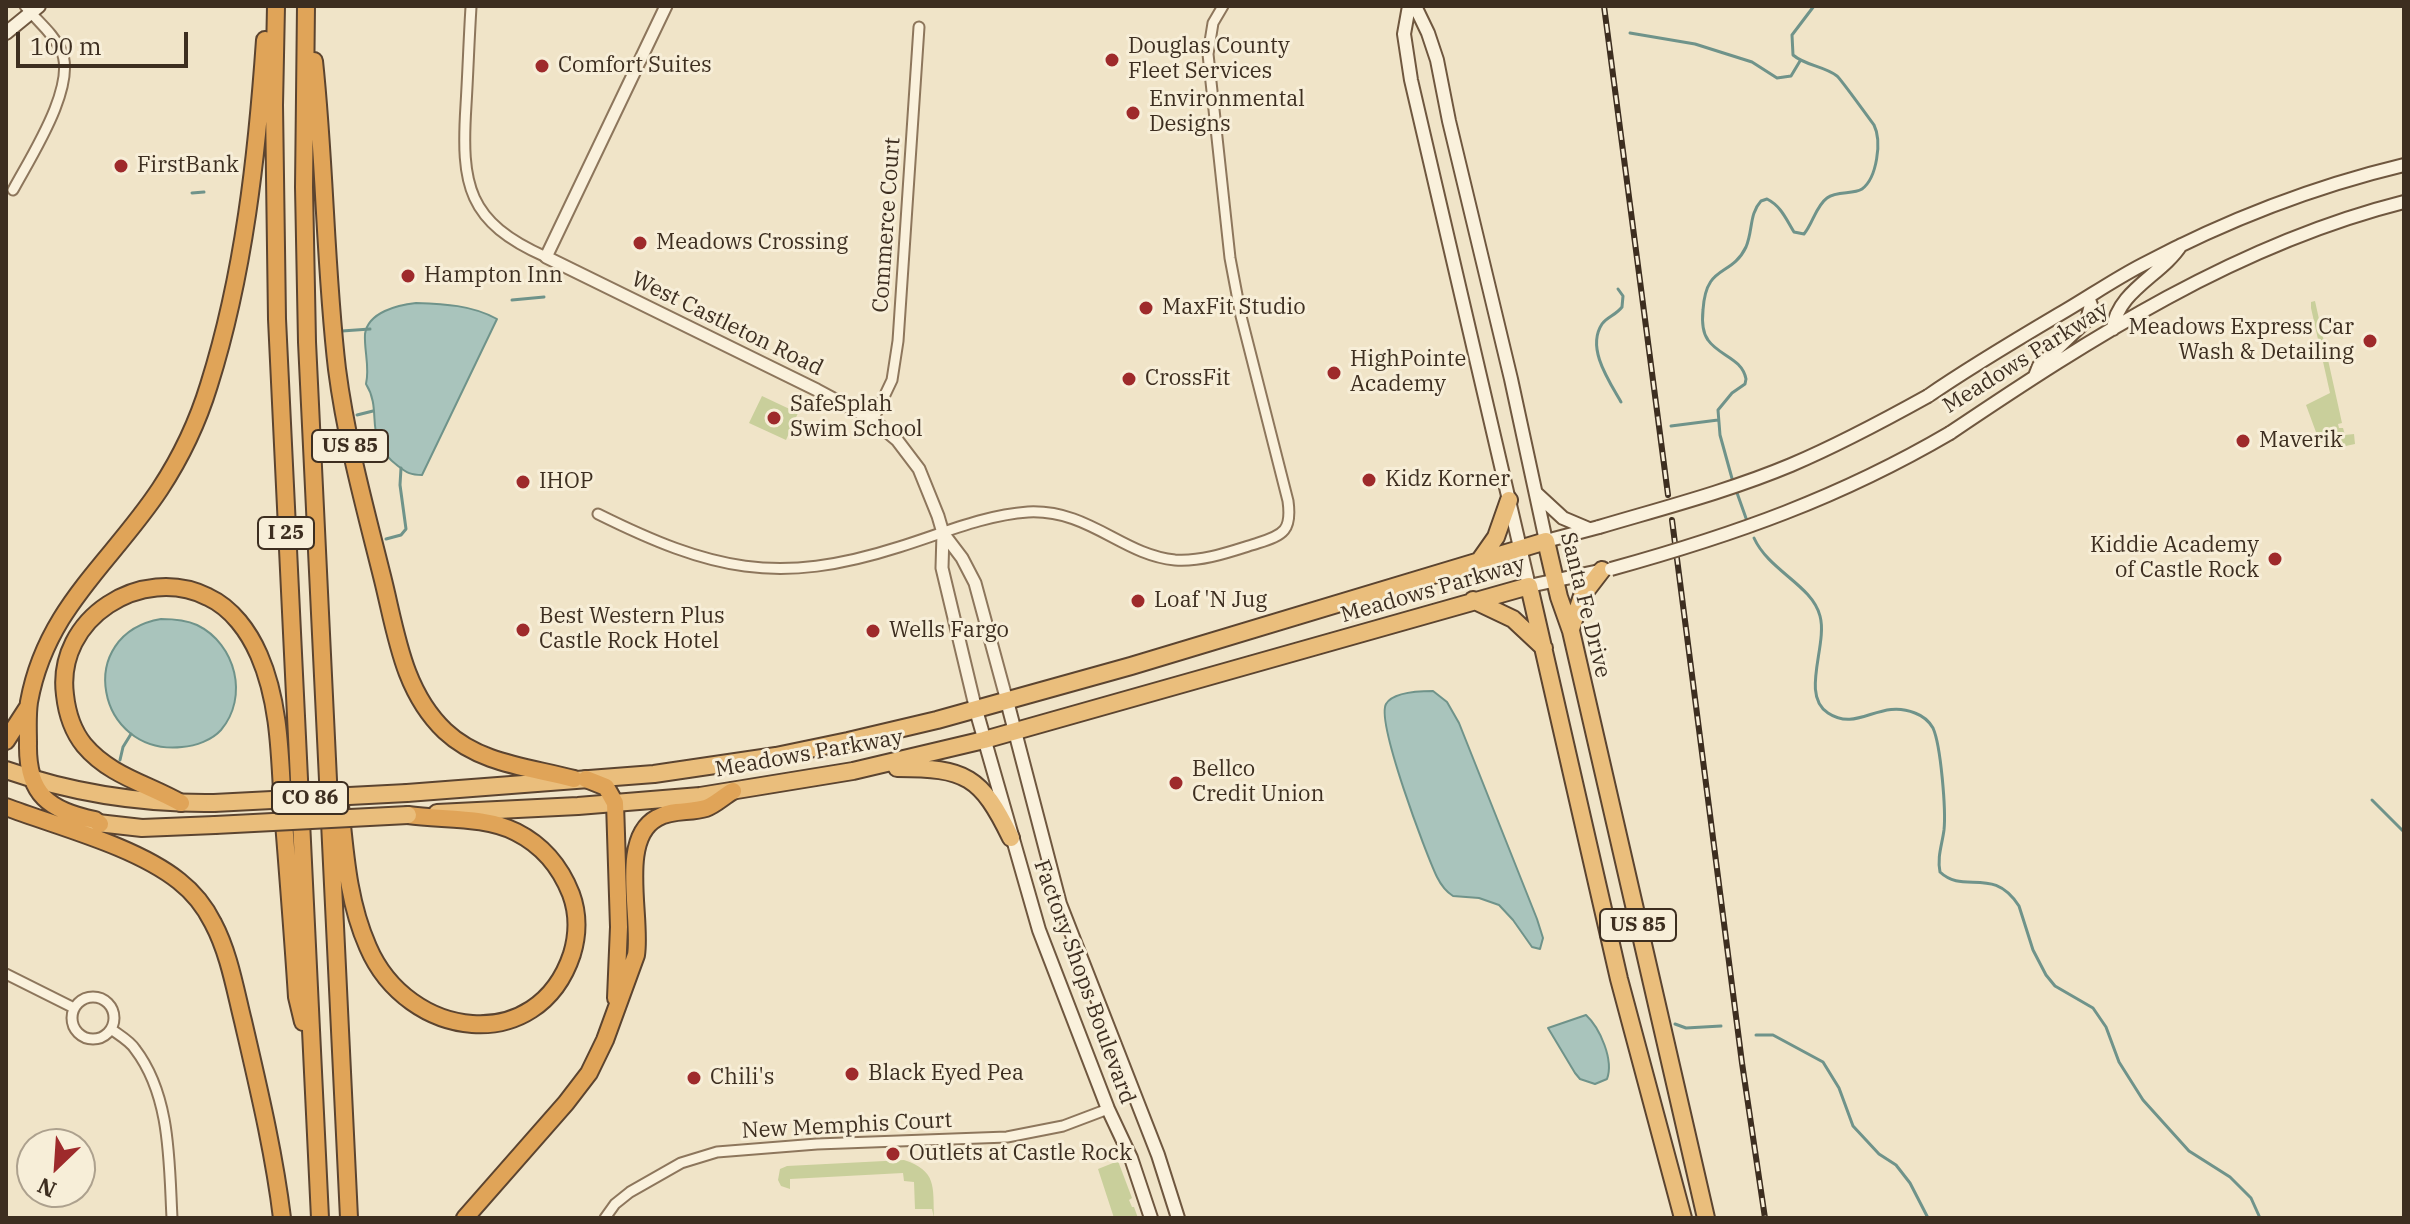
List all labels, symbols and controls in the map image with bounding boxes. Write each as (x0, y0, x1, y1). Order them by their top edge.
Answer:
scale bar (20, 16, 192, 66)
text: 100 m (30, 30, 102, 62)
place label: Douglas County Fleet Services (1128, 34, 1290, 86)
marker: Douglas County Fleet Services (1103, 51, 1121, 69)
place label: Comfort Suites (558, 53, 712, 79)
marker: Comfort Suites (533, 57, 551, 75)
place label: Environmental Designs (1149, 87, 1305, 138)
marker: Environmental Designs (1124, 104, 1142, 122)
street label: Commerce Court (868, 136, 906, 314)
place label: FirstBank (137, 153, 239, 179)
marker: FirstBank (112, 157, 130, 175)
place label: Meadows Crossing (656, 230, 848, 256)
marker: Meadows Crossing (631, 234, 649, 252)
place label: Hampton Inn (424, 263, 563, 289)
street label: West Castleton Road (627, 266, 827, 382)
marker: Hampton Inn (399, 267, 417, 285)
place label: MaxFit Studio (1162, 295, 1306, 321)
street label: Meadows Parkway (1938, 296, 2114, 420)
marker: MaxFit Studio (1137, 299, 1155, 317)
place label: Meadows Express Car Wash & Detailing (2129, 315, 2354, 366)
marker: Meadows Express Car Wash & Detailing (2361, 332, 2379, 350)
place label: HighPointe Academy (1350, 347, 1466, 398)
marker: HighPointe Academy (1325, 364, 1343, 382)
place label: CrossFit (1145, 366, 1230, 392)
marker: CrossFit (1120, 370, 1138, 388)
place label: SafeSplah Swim School (790, 392, 923, 444)
marker: SafeSplah Swim School (765, 409, 783, 427)
place label: Maverik (2259, 428, 2343, 454)
road number: US 85 (312, 430, 388, 462)
marker: Maverik (2234, 432, 2252, 450)
place label: Kidz Korner (1385, 467, 1510, 493)
place label: IHOP (539, 469, 593, 495)
marker: Kidz Korner (1360, 471, 1378, 489)
marker: IHOP (514, 473, 532, 491)
road number: I 25 (258, 517, 314, 549)
street label: Santa Fe Drive (1554, 529, 1616, 681)
place label: Kiddie Academy of Castle Rock (2090, 533, 2259, 584)
marker: Kiddie Academy of Castle Rock (2266, 550, 2284, 568)
street label: Meadows Parkway (1338, 551, 1528, 629)
place label: Loaf 'N Jug (1154, 588, 1267, 614)
marker: Loaf 'N Jug (1129, 592, 1147, 610)
place label: Best Western Plus Castle Rock Hotel (539, 604, 725, 656)
place label: Wells Fargo (889, 618, 1009, 644)
marker: Best Western Plus Castle Rock Hotel (514, 621, 532, 639)
marker: Wells Fargo (864, 622, 882, 640)
street label: Meadows Parkway (713, 724, 905, 784)
place label: Bellco Credit Union (1192, 757, 1325, 808)
marker: Bellco Credit Union (1167, 774, 1185, 792)
road number: CO 86 (272, 782, 348, 814)
street label: Factory Shops Boulevard (1028, 856, 1140, 1108)
road number: US 85 (1600, 909, 1676, 941)
place label: Black Eyed Pea (868, 1061, 1024, 1087)
place label: Chili's (710, 1065, 775, 1091)
marker: Black Eyed Pea (843, 1065, 861, 1083)
marker: Chili's (685, 1069, 703, 1087)
street label: New Memphis Court (741, 1107, 953, 1145)
north arrow (16, 1128, 96, 1208)
place label: Outlets at Castle Rock (909, 1141, 1132, 1167)
marker: Outlets at Castle Rock (884, 1145, 902, 1163)
text: N (32, 1172, 61, 1205)

